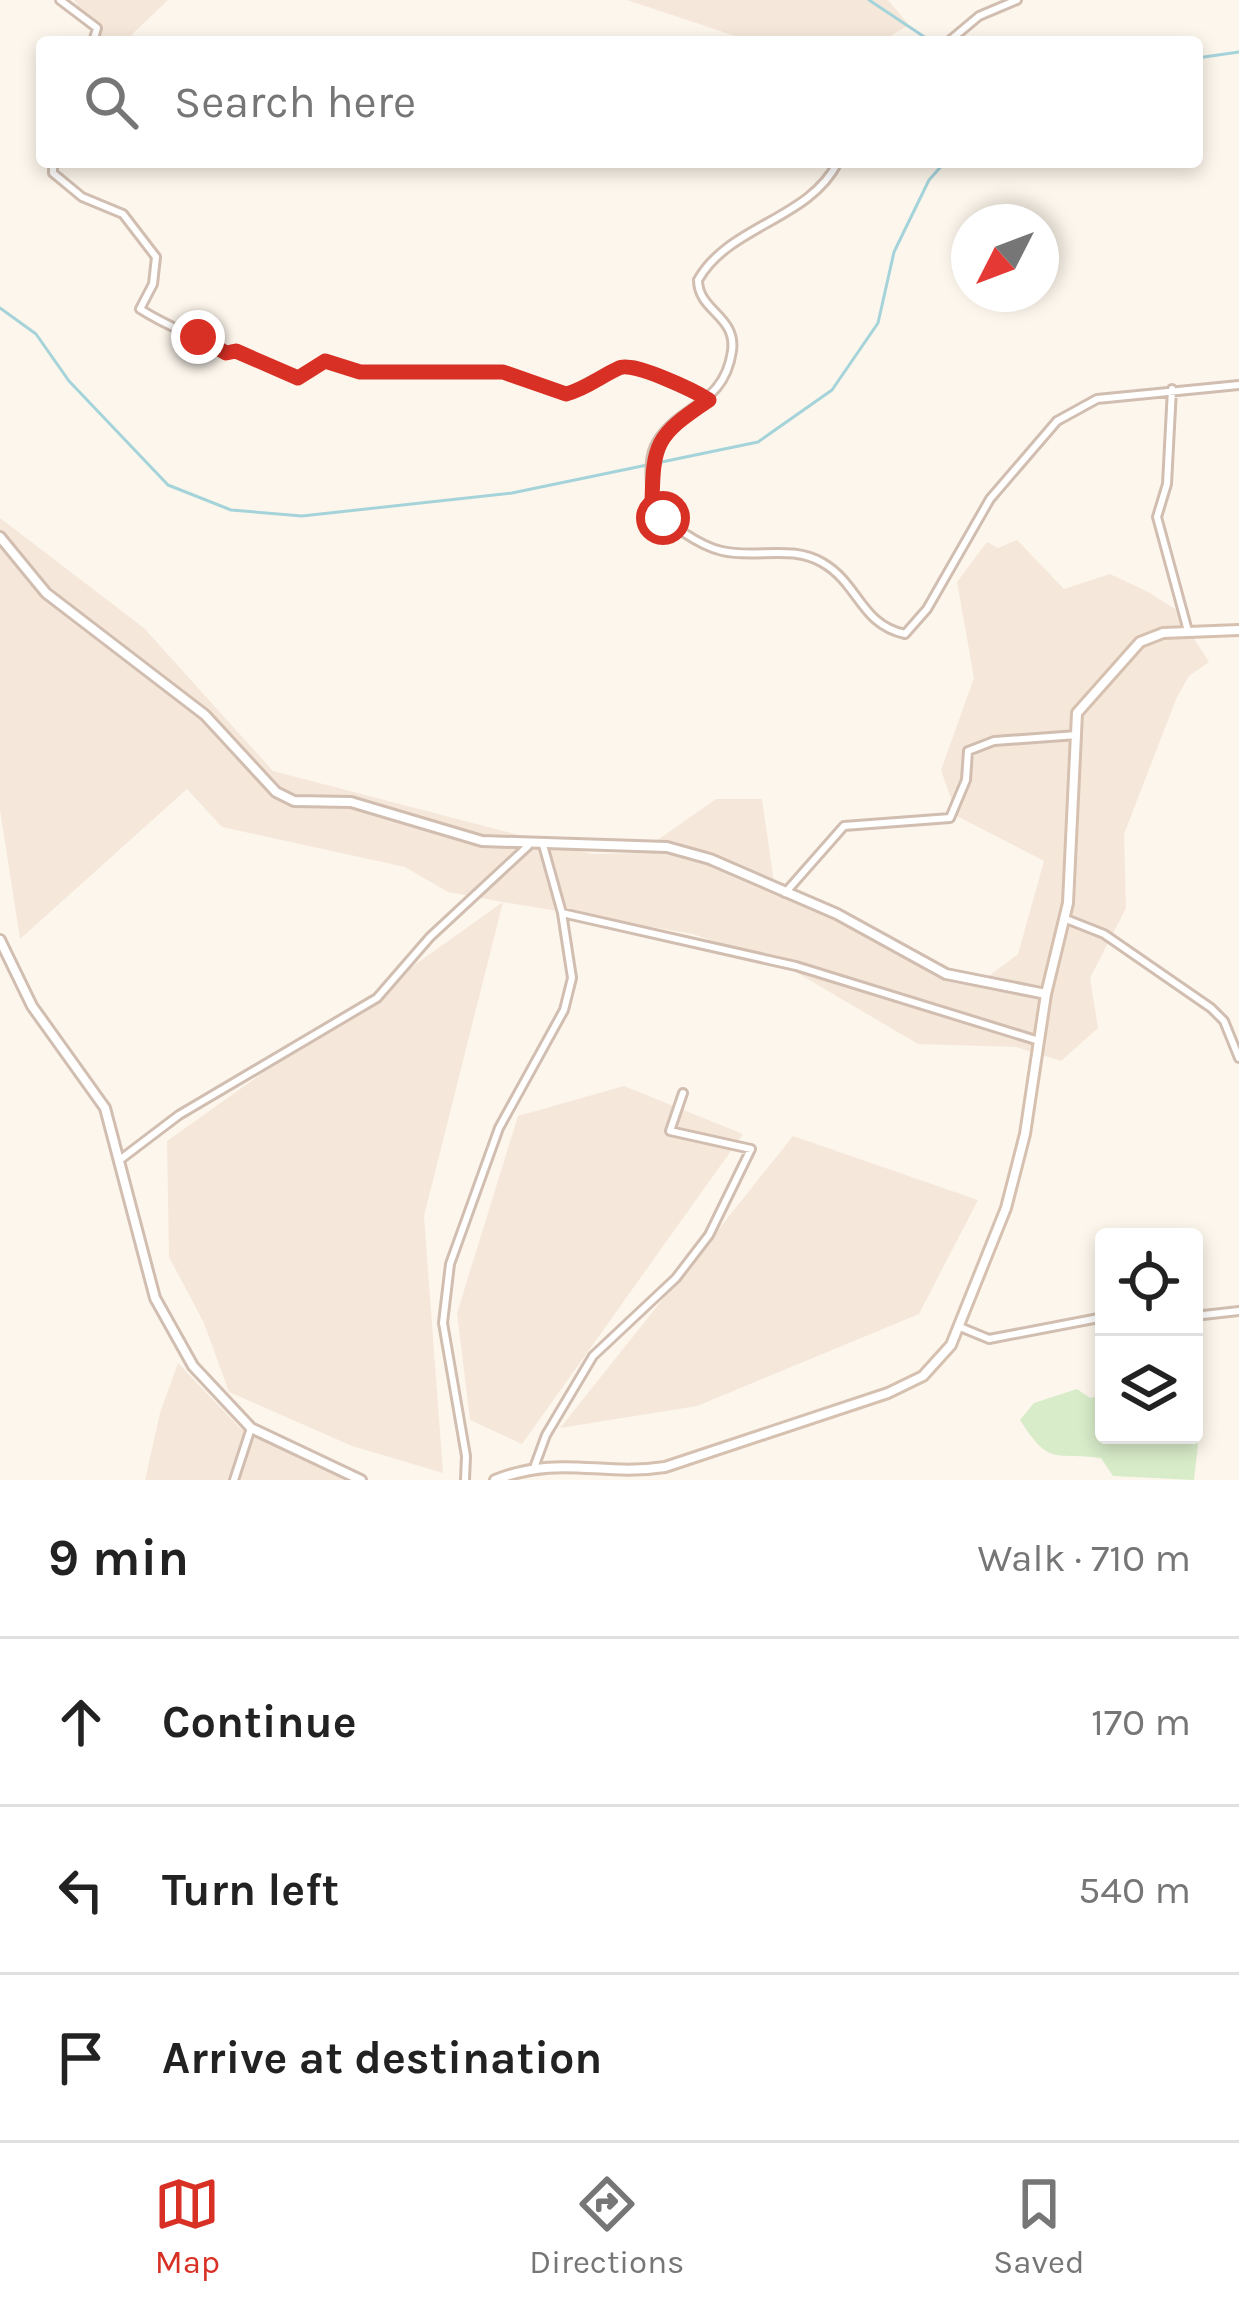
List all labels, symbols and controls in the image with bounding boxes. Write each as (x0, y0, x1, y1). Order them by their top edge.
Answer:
search box (36, 36, 1203, 168)
icon: search (78, 69, 144, 135)
text: Search here (174, 76, 416, 128)
north arrow (951, 204, 1059, 312)
route end (171, 310, 225, 364)
route start (636, 491, 690, 545)
map controls (1095, 1228, 1203, 1444)
button: locate (1095, 1228, 1203, 1336)
button: layers (1095, 1336, 1203, 1444)
text: 9 min (48, 1528, 189, 1588)
text: Walk · 710 m (977, 1535, 1191, 1581)
icon: ahead (48, 1689, 114, 1755)
text: Continue (162, 1696, 357, 1748)
text: 170 m (1091, 1699, 1191, 1745)
icon: left (48, 1857, 114, 1923)
text: Turn left (162, 1864, 339, 1916)
text: 540 m (1078, 1867, 1191, 1913)
icon: arrive (48, 2025, 114, 2091)
text: Arrive at destination (162, 2032, 602, 2084)
tab: Map (154, 2171, 220, 2281)
tab: Directions (529, 2171, 684, 2281)
tab: Saved (993, 2171, 1085, 2281)

